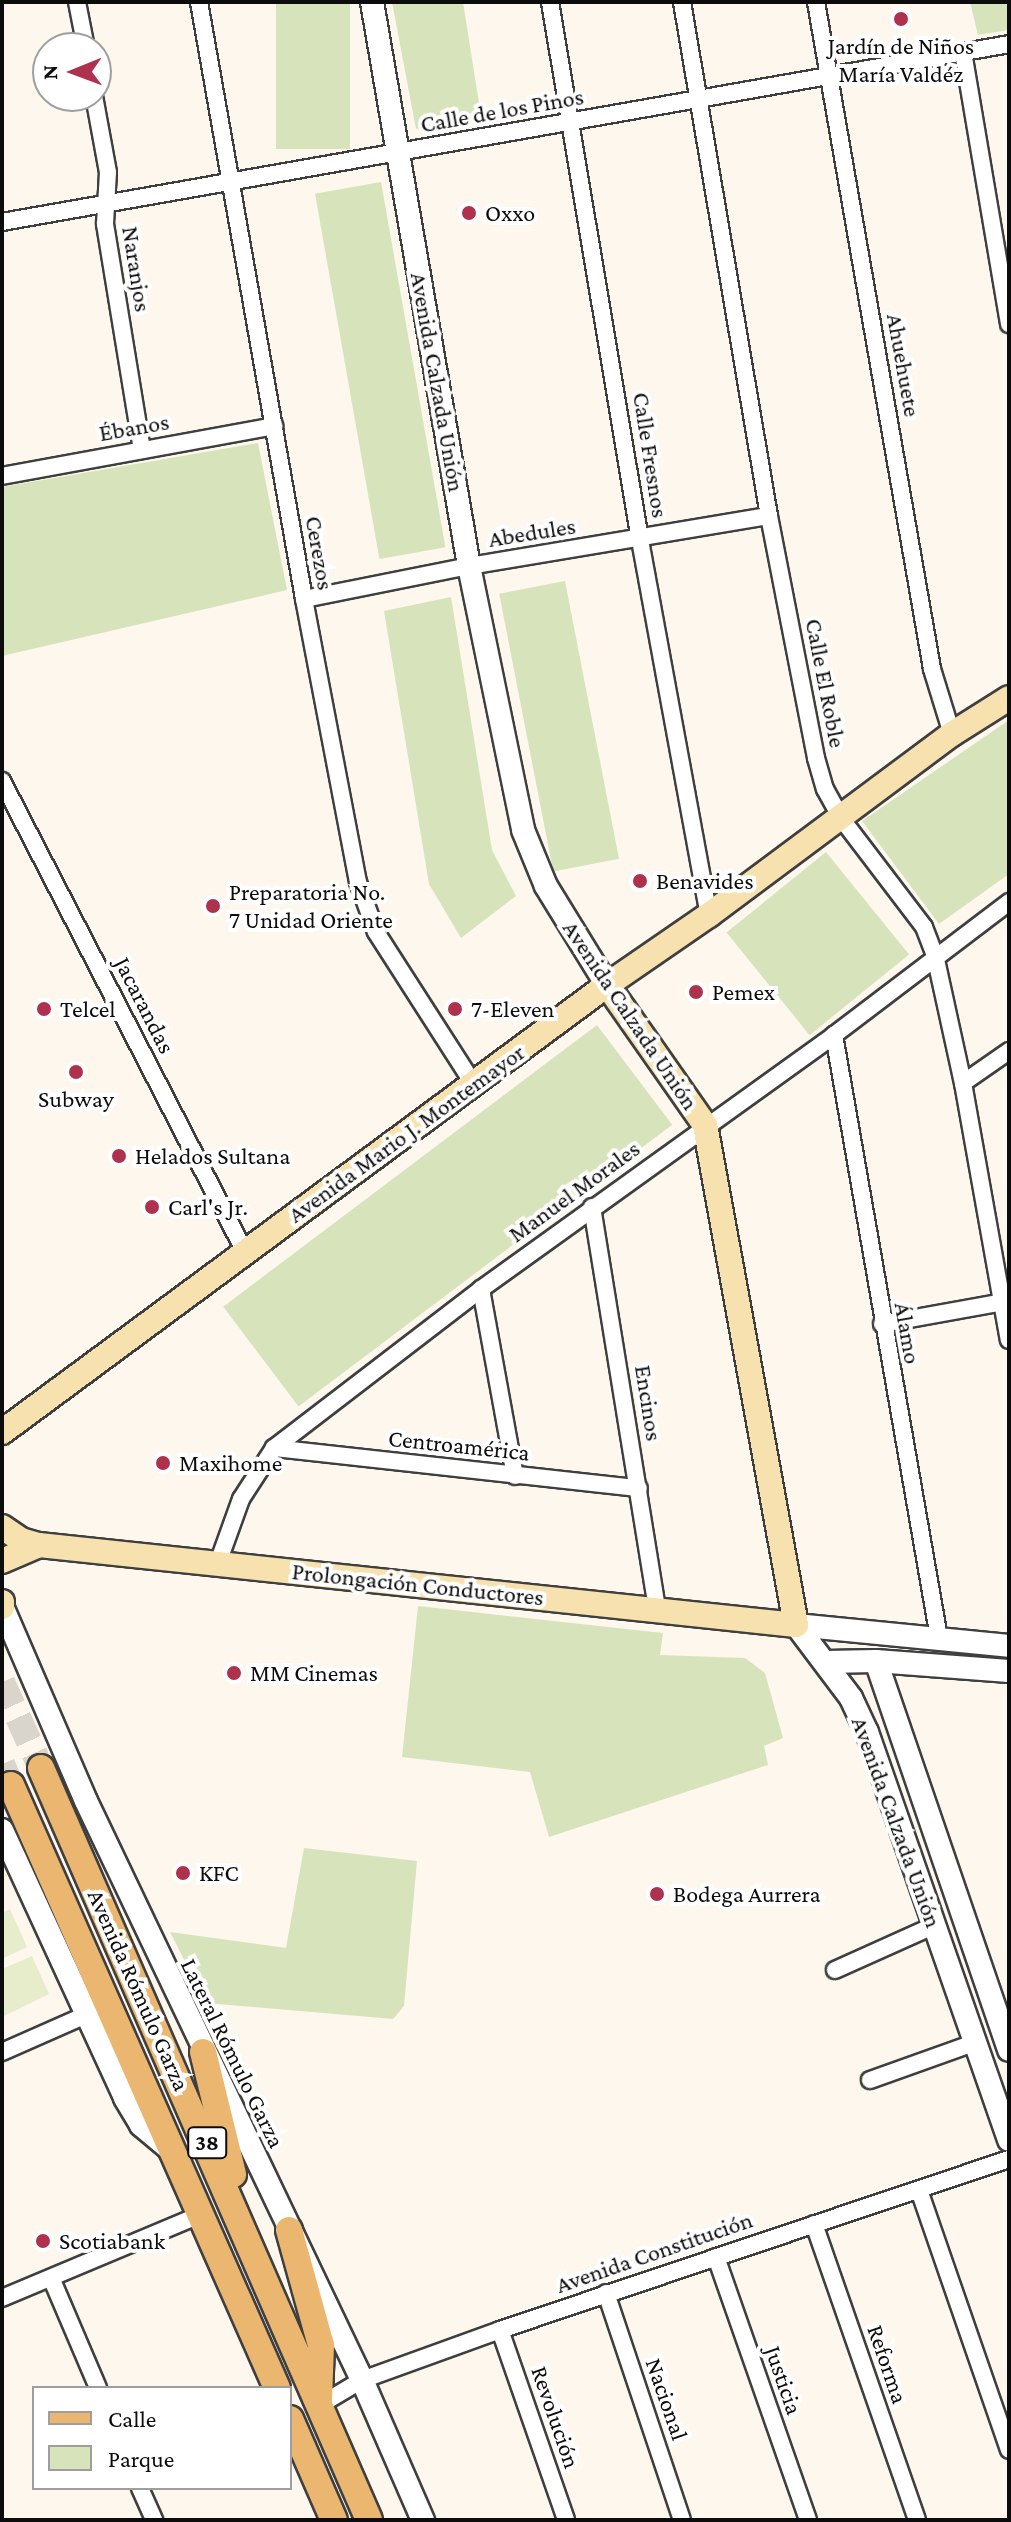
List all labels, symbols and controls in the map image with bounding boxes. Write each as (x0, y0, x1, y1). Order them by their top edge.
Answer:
marker: Jardín de Niños María Valdéz (892, 10, 910, 28)
north arrow (32, 32, 112, 112)
place label: Jardín de Niños María Valdéz (828, 32, 974, 88)
text: N (37, 65, 62, 80)
street label: Calle de los Pinos (418, 81, 586, 139)
place label: Oxxo (485, 199, 535, 227)
marker: Oxxo (460, 204, 478, 222)
street label: Naranjos (116, 224, 158, 314)
street label: Avenida Calzada Unión (405, 270, 471, 494)
street label: Ahuehuete (881, 311, 927, 419)
street label: Calle Fresnos (627, 390, 675, 520)
street label: Ébanos (97, 407, 171, 447)
street label: Abedules (486, 511, 578, 553)
street label: Cerezos (299, 514, 341, 592)
street label: Calle El Roble (799, 616, 853, 750)
place label: Benavides (656, 867, 754, 895)
marker: Benavides (631, 872, 649, 890)
place label: Preparatoria No. 7 Unidad Oriente (229, 878, 393, 934)
marker: Preparatoria No. 7 Unidad Oriente (204, 897, 222, 915)
street label: Avenida Calzada Unión (557, 915, 705, 1115)
street label: Jacarandas (108, 952, 182, 1058)
place label: Pemex (712, 978, 775, 1006)
marker: Pemex (687, 983, 705, 1001)
place label: Telcel (60, 995, 116, 1023)
place label: 7-Eleven (471, 995, 554, 1023)
marker: Telcel (35, 1000, 53, 1018)
marker: 7-Eleven (446, 1000, 464, 1018)
street label: Avenida Mario J. Montemayor (282, 1037, 530, 1229)
marker: Subway (67, 1063, 85, 1081)
place label: Subway (38, 1085, 114, 1113)
street label: Manuel Morales (503, 1134, 645, 1248)
place label: Helados Sultana (135, 1142, 290, 1170)
marker: Helados Sultana (110, 1147, 128, 1165)
place label: Carl's Jr. (168, 1193, 248, 1221)
marker: Carl's Jr. (143, 1198, 161, 1216)
street label: Álamo (888, 1300, 928, 1366)
street label: Encinos (629, 1363, 669, 1443)
street label: Centroamérica (387, 1423, 531, 1467)
place label: Maxihome (179, 1449, 282, 1477)
marker: Maxihome (154, 1454, 172, 1472)
street label: Prolongación Conductores (291, 1556, 545, 1612)
place label: MM Cinemas (250, 1659, 378, 1687)
marker: MM Cinemas (225, 1664, 243, 1682)
street label: Avenida Calzada Unión (845, 1713, 949, 1931)
place label: KFC (199, 1859, 239, 1887)
marker: KFC (174, 1864, 192, 1882)
place label: Bodega Aurrera (673, 1880, 821, 1908)
street label: Avenida Rómulo Garza (82, 1885, 196, 2095)
marker: Bodega Aurrera (648, 1885, 666, 1903)
street label: Lateral Rómulo Garza (175, 1954, 291, 2152)
road number: 38 (187, 2125, 227, 2161)
street label: Avenida Constitución (552, 2205, 756, 2299)
place label: Scotiabank (59, 2227, 165, 2255)
marker: Scotiabank (34, 2232, 52, 2250)
street label: Reforma (861, 2321, 915, 2407)
street label: Justicia (759, 2342, 809, 2418)
street label: Nacional (640, 2354, 694, 2444)
street label: Revolución (525, 2362, 587, 2472)
legend (32, 2386, 292, 2490)
text: Calle (108, 2405, 156, 2432)
text: Parque (108, 2445, 174, 2472)

